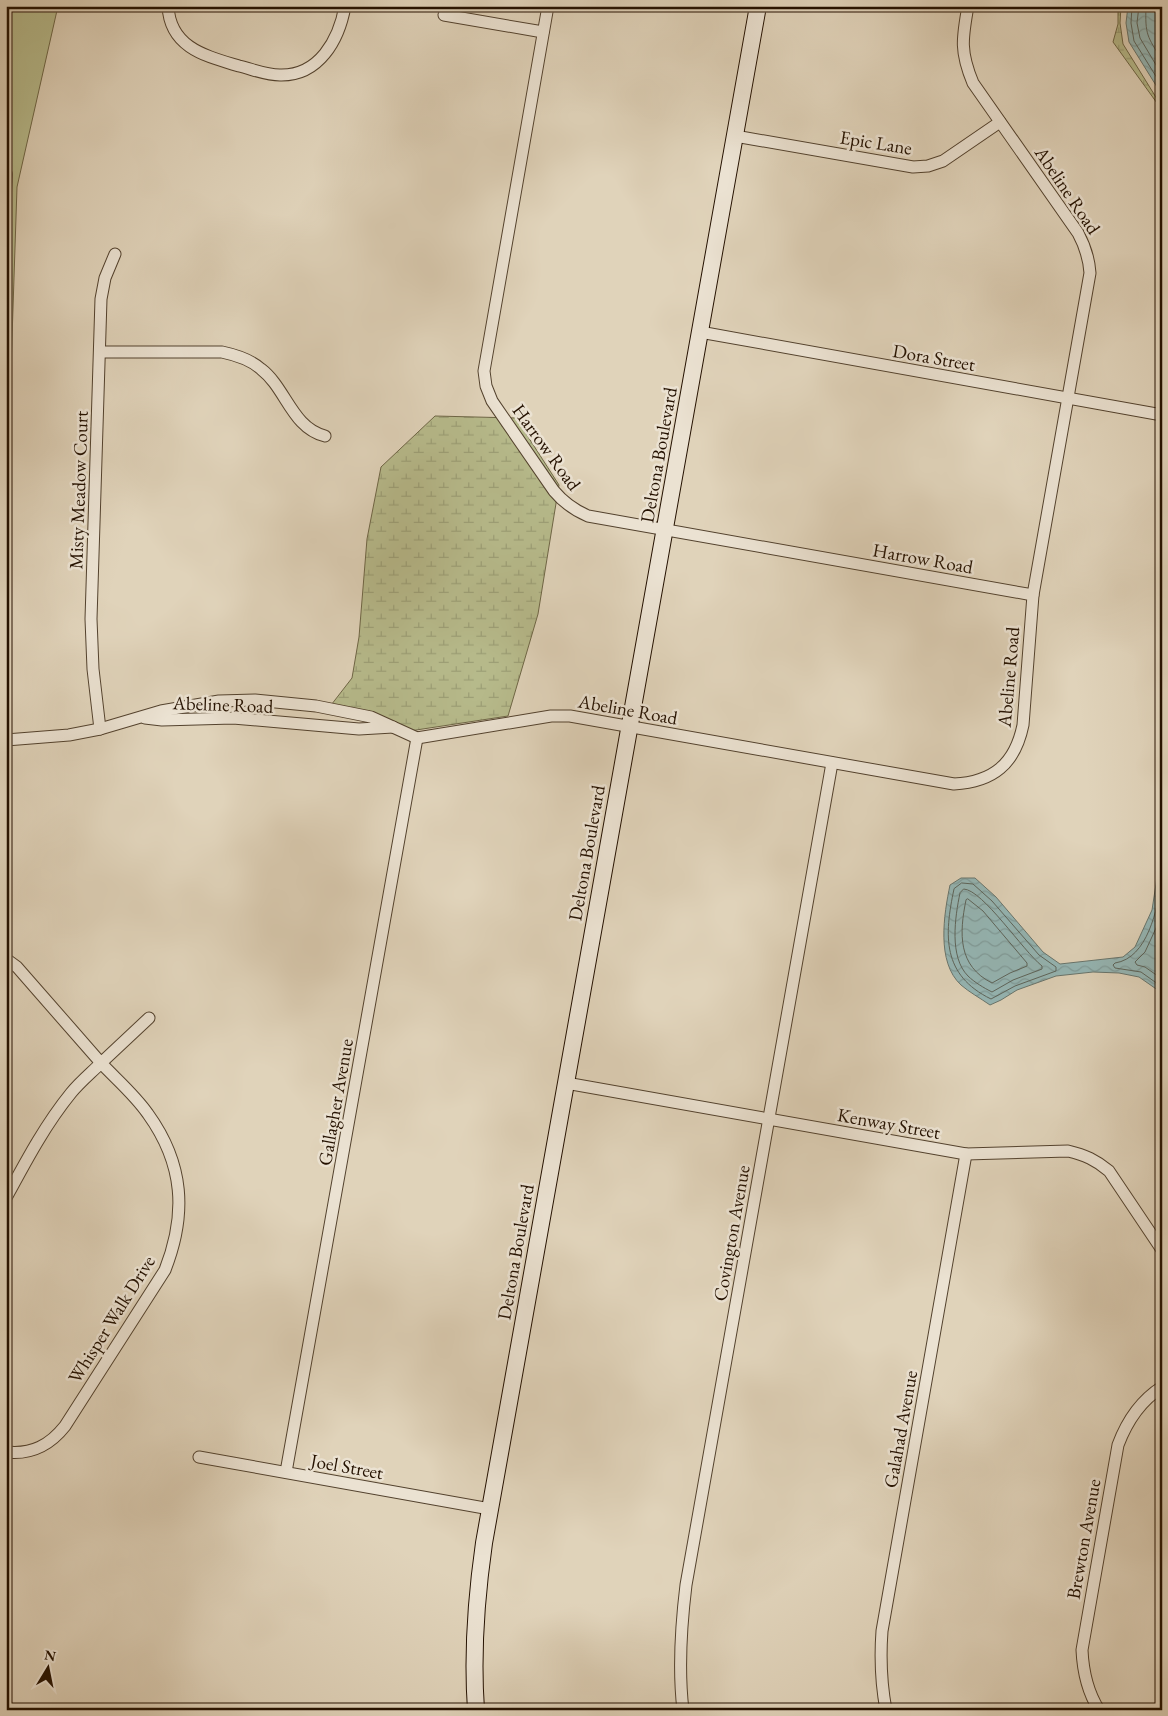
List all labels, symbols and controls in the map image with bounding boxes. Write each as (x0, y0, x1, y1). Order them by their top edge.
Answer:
street label: Epic Lane (838, 124, 914, 161)
street label: Abeline Road (1029, 141, 1106, 239)
street label: Dora Street (891, 338, 977, 377)
street label: Deltona Boulevard (634, 385, 683, 525)
street label: Harrow Road (507, 399, 587, 496)
street label: Misty Meadow Court (63, 410, 94, 570)
street label: Harrow Road (871, 537, 975, 580)
street label: Abeline Road (992, 625, 1025, 729)
street label: Abeline Road (575, 688, 680, 731)
street label: Abeline Road (171, 690, 274, 719)
street label: Deltona Boulevard (562, 783, 611, 923)
street label: Gallagher Avenue (312, 1037, 359, 1167)
street label: Kenway Street (836, 1102, 942, 1145)
street label: Covington Avenue (707, 1163, 756, 1303)
street label: Deltona Boulevard (491, 1182, 540, 1322)
street label: Whisper Walk Drive (62, 1251, 161, 1388)
street label: Galahad Avenue (878, 1368, 923, 1490)
street label: Joel Street (307, 1447, 385, 1485)
street label: Brewton Avenue (1061, 1477, 1106, 1601)
north arrow (22, 1644, 72, 1694)
text: N (43, 1645, 58, 1665)

